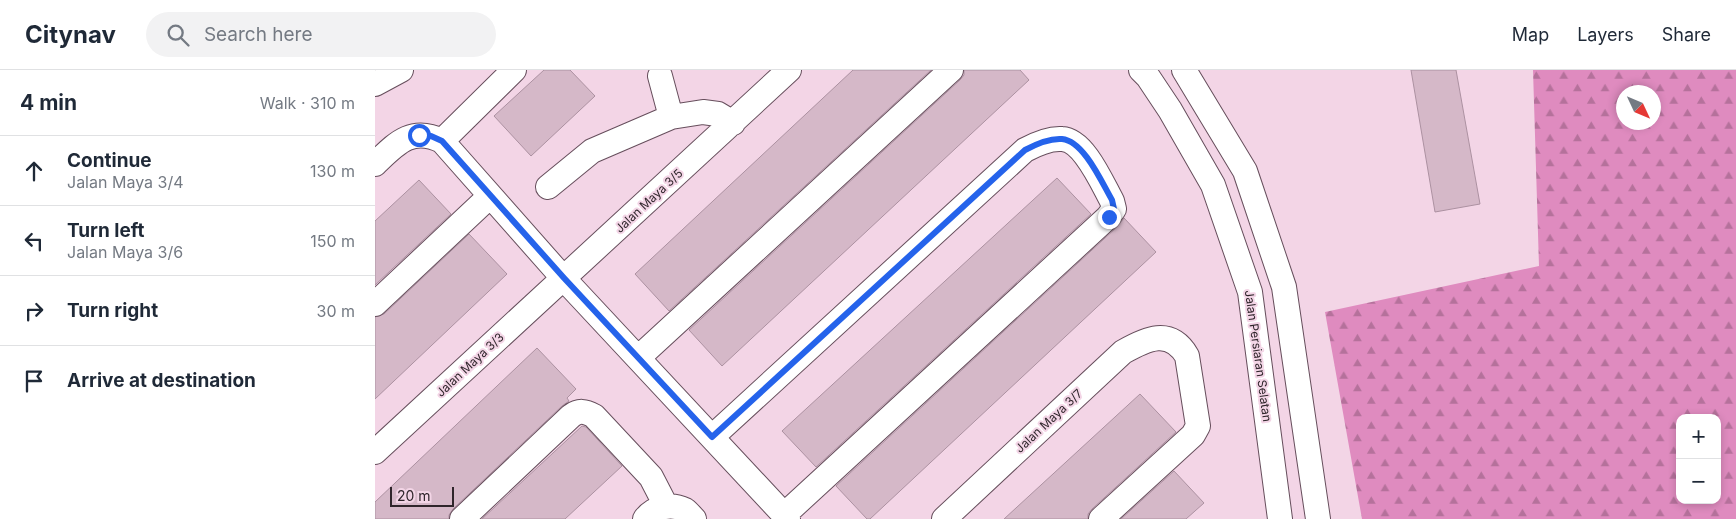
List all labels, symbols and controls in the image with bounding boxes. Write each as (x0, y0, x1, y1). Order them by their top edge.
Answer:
search box (146, 12, 496, 57)
text: Citynav (25, 20, 116, 49)
icon: search (164, 21, 192, 49)
text: Search here (204, 23, 313, 46)
text: Map (1512, 24, 1549, 45)
text: Layers (1577, 24, 1634, 45)
text: Share (1662, 24, 1711, 45)
north arrow (1616, 85, 1661, 130)
text: 4 min (20, 90, 77, 115)
text: Walk · 310 m (260, 93, 355, 113)
route start (408, 124, 431, 147)
text: Continue (67, 149, 152, 172)
icon: ahead (20, 157, 48, 185)
text: 130 m (310, 161, 355, 181)
street label: Jalan Maya 3/5 (612, 166, 686, 236)
text: Jalan Maya 3/4 (67, 172, 184, 192)
route end (1098, 206, 1121, 229)
text: Turn left (67, 219, 145, 242)
icon: left (20, 227, 48, 255)
text: 150 m (310, 231, 355, 251)
text: Jalan Maya 3/6 (67, 242, 183, 262)
street label: Jalan Persiaran Selatan (1242, 289, 1275, 423)
icon: right (20, 297, 48, 325)
text: Turn right (67, 299, 158, 322)
text: 30 m (317, 301, 355, 321)
street label: Jalan Maya 3/3 (433, 329, 507, 400)
icon: arrive (20, 367, 48, 395)
text: Arrive at destination (67, 369, 256, 392)
street label: Jalan Maya 3/7 (1012, 386, 1086, 456)
map controls (1676, 414, 1721, 504)
button: + (1676, 414, 1721, 459)
button: − (1676, 459, 1721, 504)
scale bar (390, 484, 454, 507)
text: 20 m (397, 487, 431, 504)

